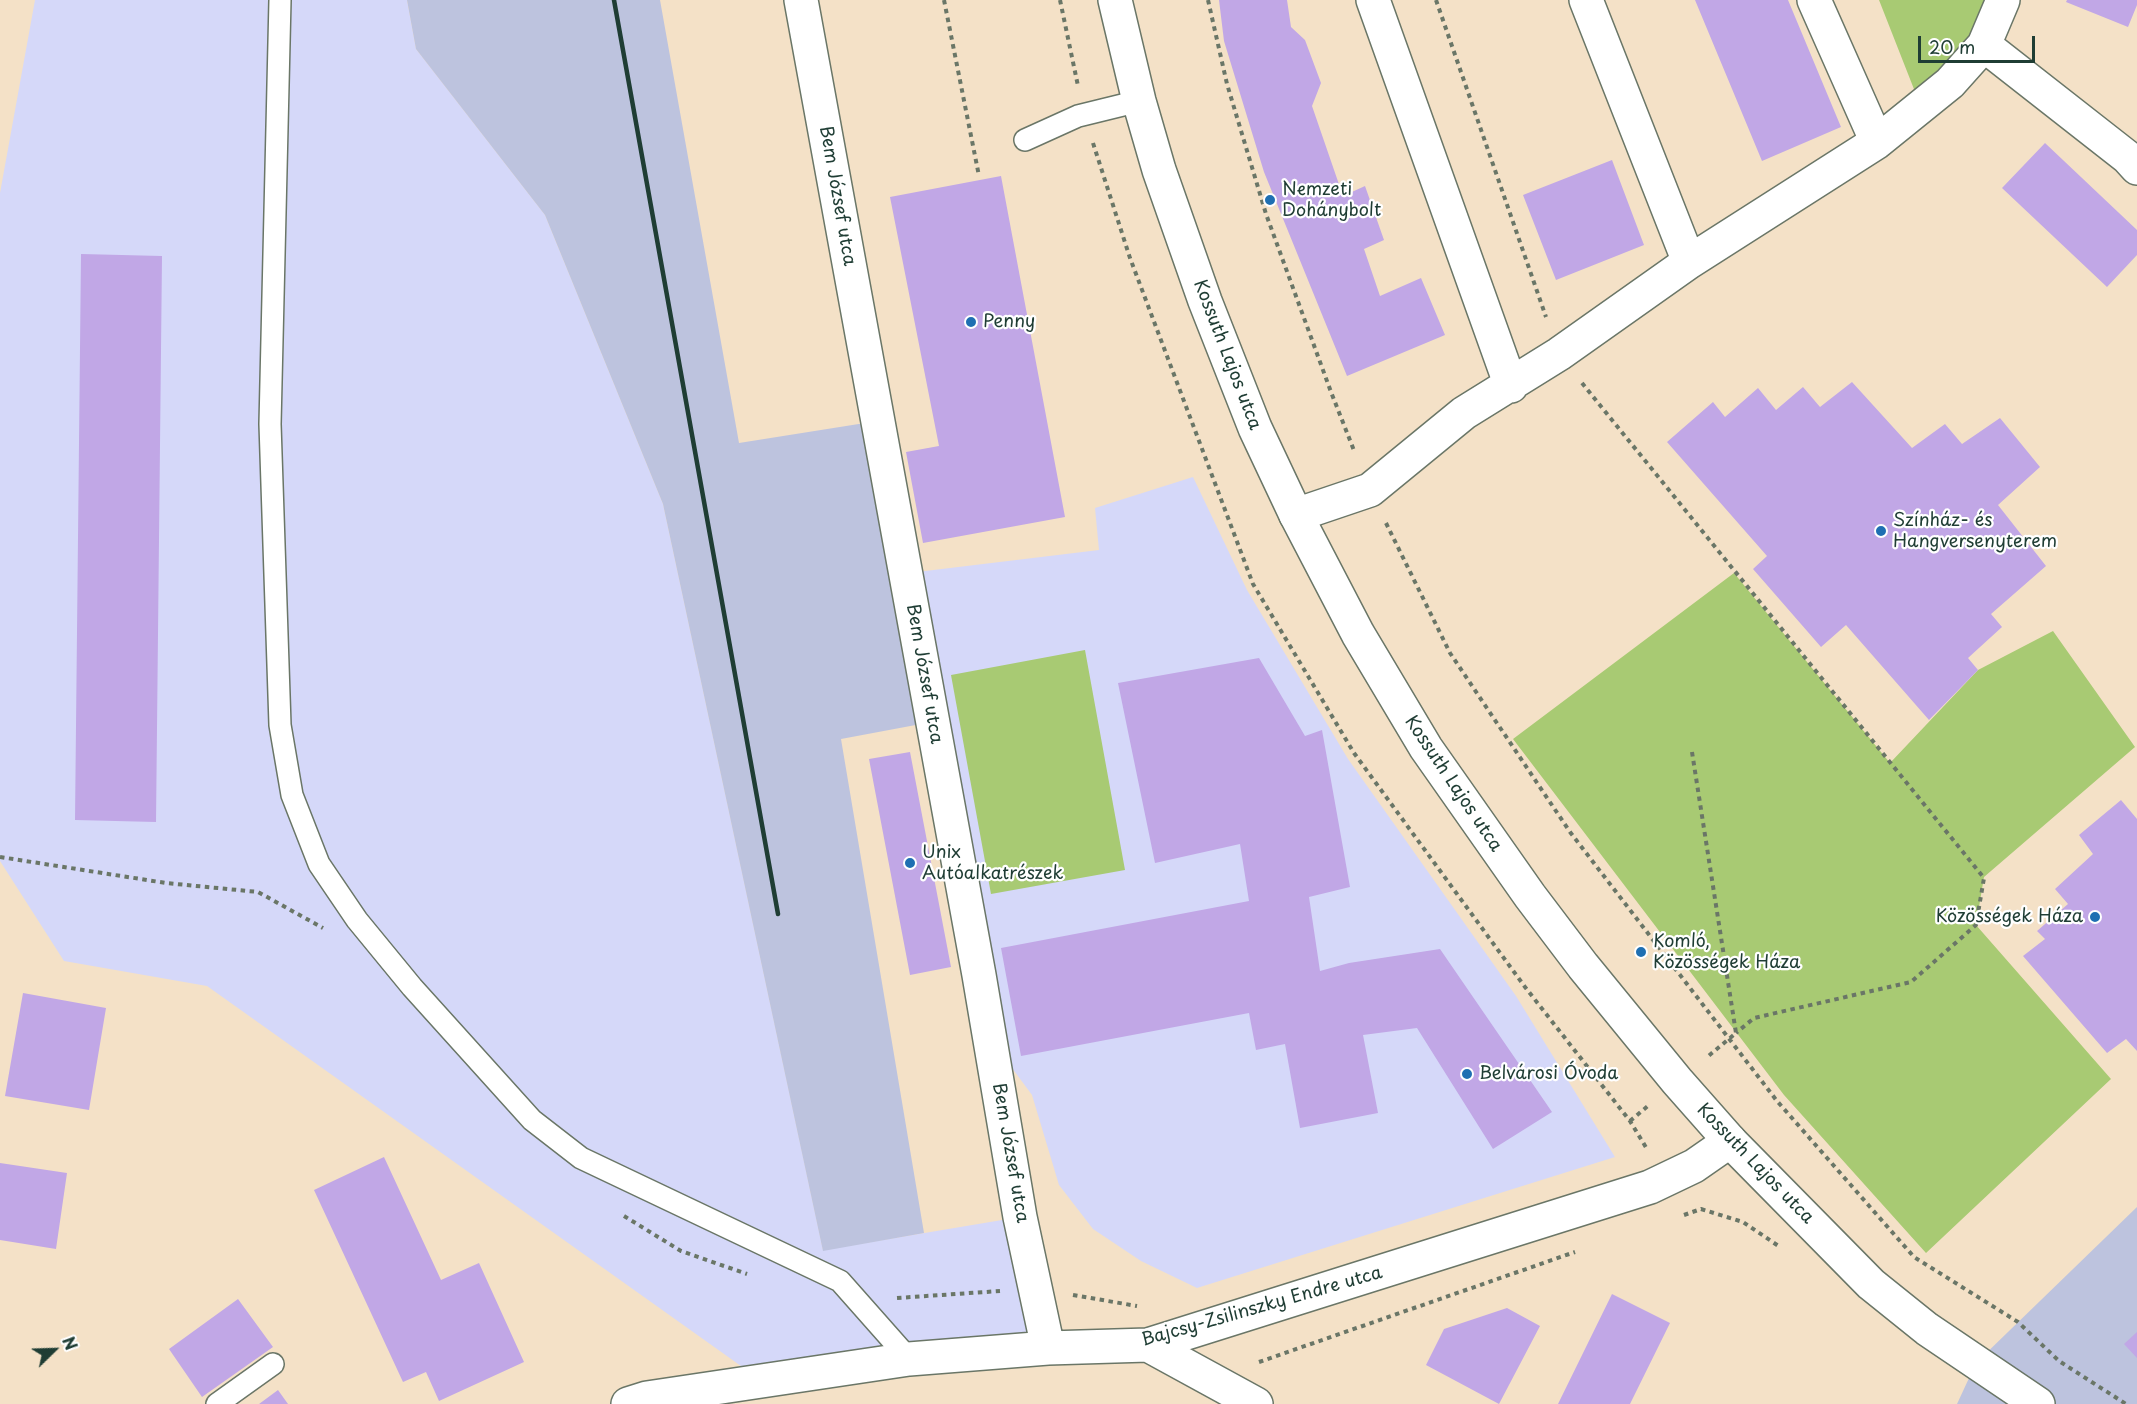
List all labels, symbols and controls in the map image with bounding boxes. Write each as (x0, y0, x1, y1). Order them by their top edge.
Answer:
scale bar (1921, 24, 2038, 62)
text: 20 m (1929, 33, 1975, 60)
street label: Bem József utca (814, 125, 860, 267)
place label: Nemzeti Dohánybolt (1282, 179, 1381, 222)
marker: Nemzeti Dohánybolt (1263, 193, 1277, 207)
street label: Kossuth Lajos utca (1188, 277, 1266, 433)
place label: Penny (983, 311, 1035, 333)
marker: Penny (964, 315, 978, 329)
place label: Színház- és Hangversenyterem (1893, 510, 2057, 552)
marker: Színház- és Hangversenyterem (1874, 524, 1888, 538)
street label: Bem József utca (901, 603, 947, 745)
street label: Kossuth Lajos utca (1400, 712, 1506, 856)
place label: Unix Autóalkatrészek (922, 842, 1063, 884)
marker: Unix Autóalkatrészek (903, 856, 917, 870)
place label: Közösségek Háza (1936, 906, 2083, 928)
marker: Közösségek Háza (2088, 910, 2102, 924)
place label: Komló, Közösségek Háza (1653, 931, 1800, 974)
marker: Komló, Közösségek Háza (1634, 945, 1648, 959)
place label: Belvárosi Óvoda (1479, 1063, 1618, 1085)
marker: Belvárosi Óvoda (1460, 1067, 1474, 1081)
street label: Bem József utca (987, 1082, 1033, 1224)
street label: Kossuth Lajos utca (1692, 1099, 1818, 1229)
street label: Bajcsy-Zsilinszky Endre utca (1139, 1262, 1385, 1352)
north arrow (24, 1320, 84, 1380)
text: N (57, 1332, 84, 1353)

